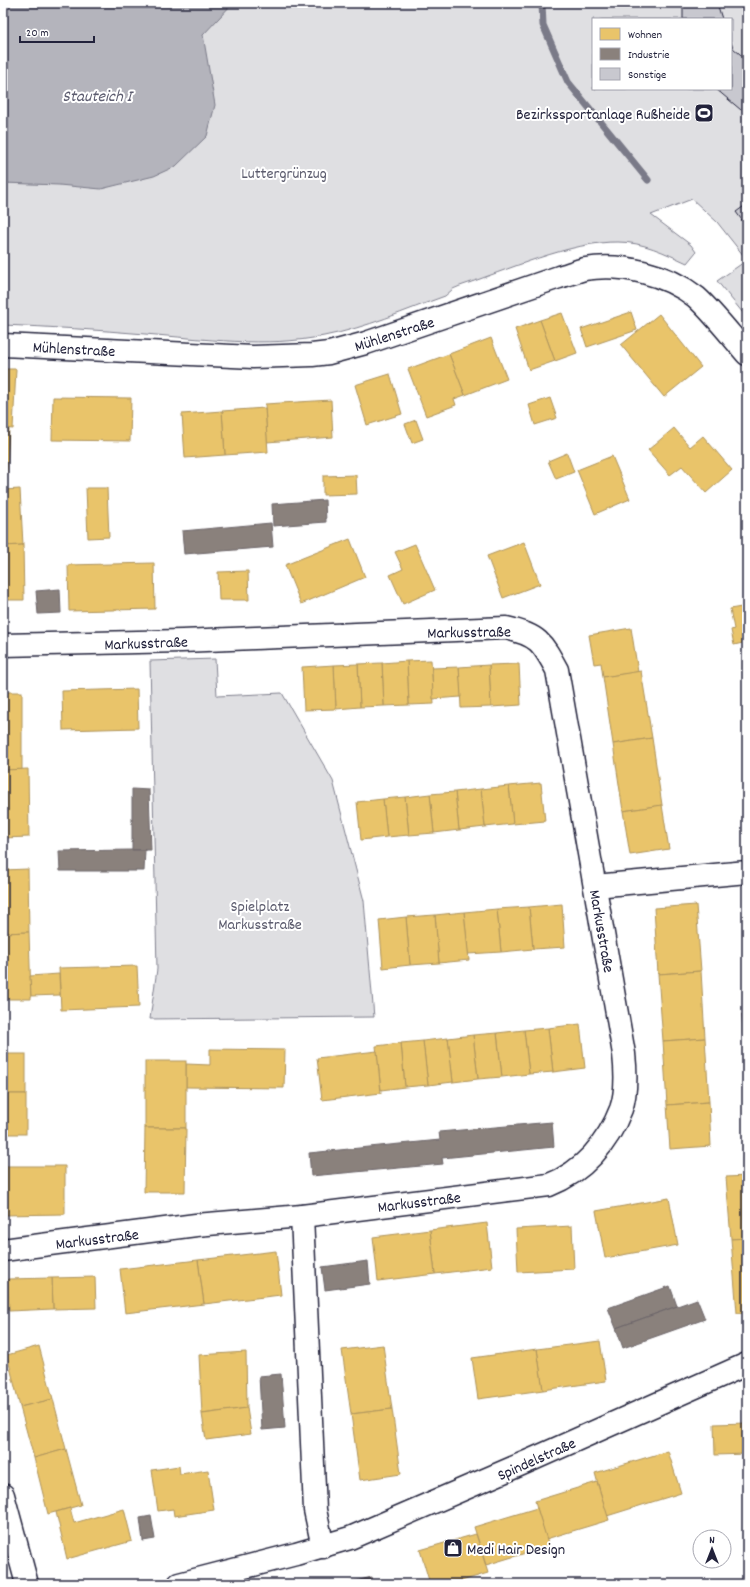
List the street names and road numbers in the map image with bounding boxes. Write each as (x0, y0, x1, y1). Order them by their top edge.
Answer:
street label: Mühlenstraße (352, 312, 438, 359)
street label: Mühlenstraße (32, 337, 116, 364)
street label: Markusstraße (427, 621, 511, 646)
street label: Markusstraße (104, 632, 188, 657)
street label: Markusstraße (582, 888, 619, 975)
street label: Markusstraße (376, 1187, 462, 1220)
street label: Markusstraße (54, 1224, 140, 1257)
street label: Spindelstraße (494, 1433, 580, 1488)

